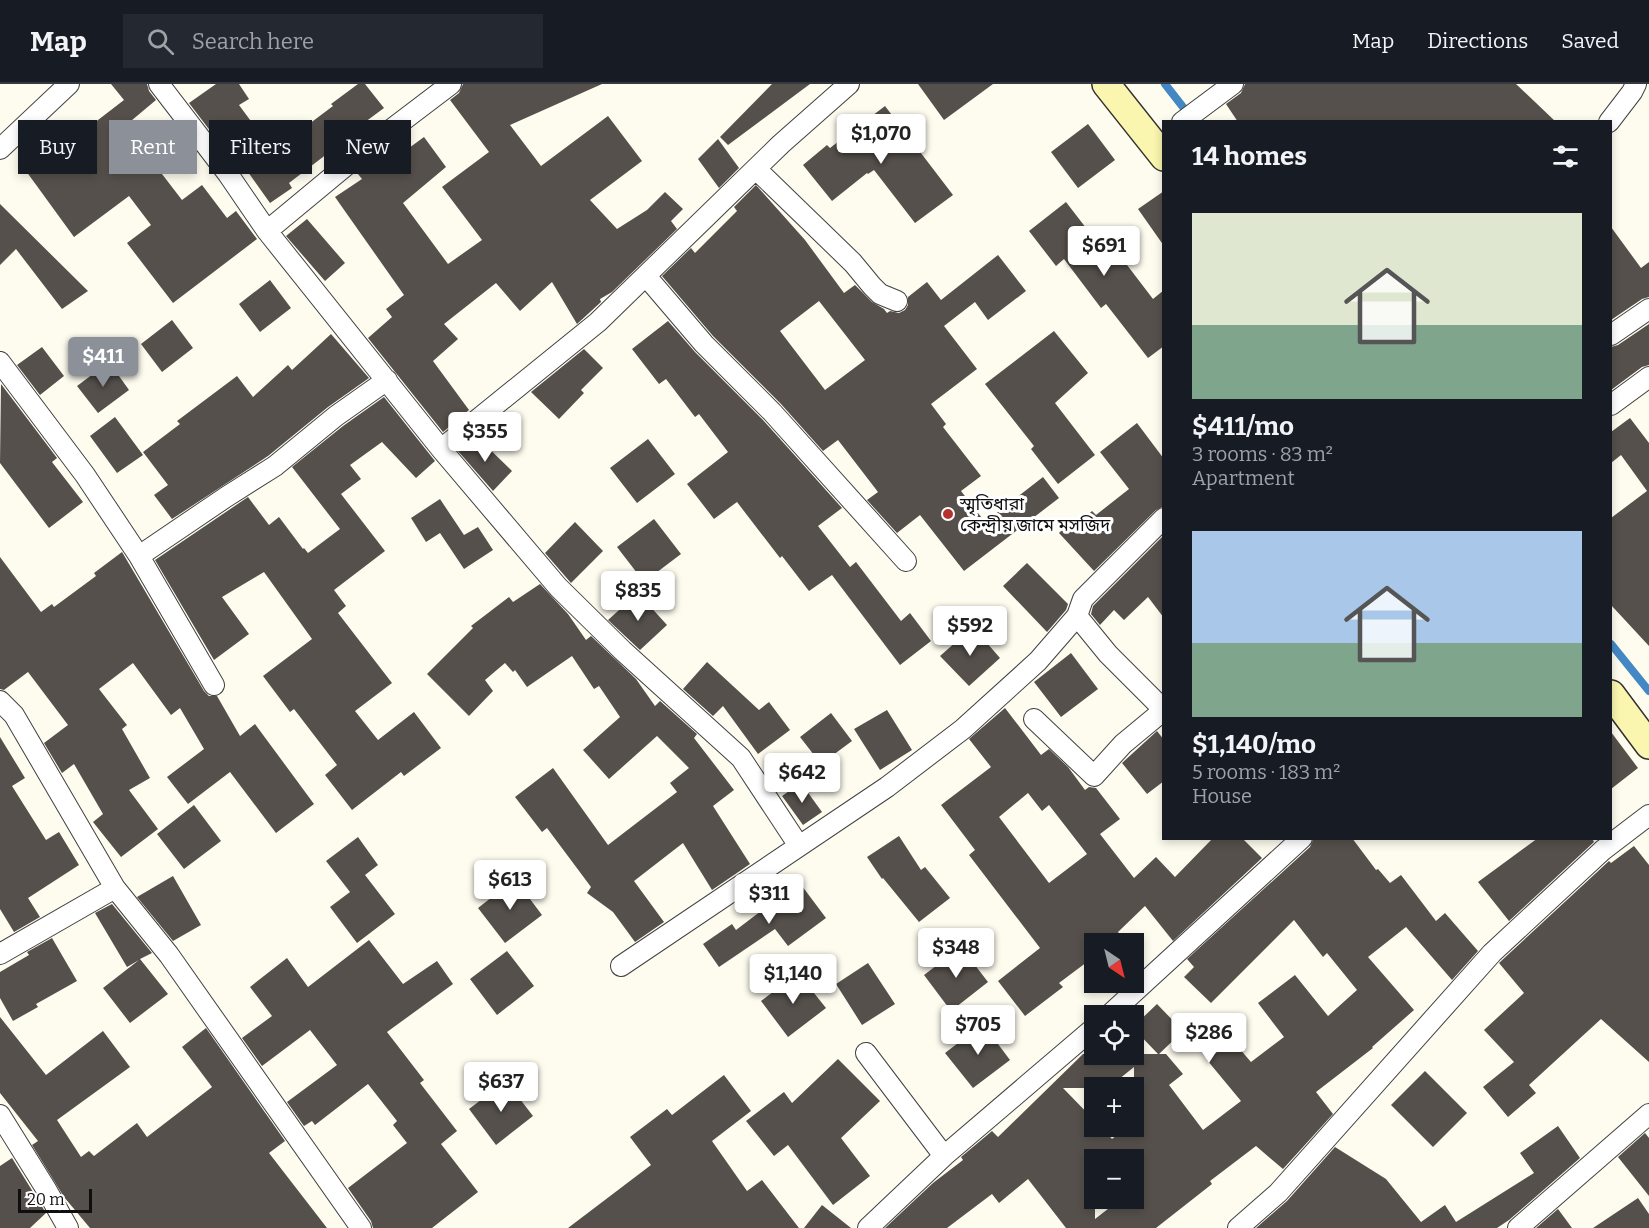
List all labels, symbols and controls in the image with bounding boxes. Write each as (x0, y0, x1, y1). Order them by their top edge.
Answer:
search box (123, 14, 543, 68)
text: Map (30, 25, 87, 58)
icon: search (144, 25, 177, 58)
text: Search here (192, 28, 314, 55)
text: Map (1352, 28, 1394, 54)
text: Directions (1427, 28, 1528, 54)
text: Saved (1561, 28, 1619, 54)
pin: $1,070 (832, 114, 930, 165)
chip: Buy (18, 120, 97, 174)
chip: Rent (109, 120, 197, 174)
chip: Filters (209, 120, 312, 174)
chip: New (324, 120, 411, 174)
text: $1,070 (851, 121, 911, 145)
icon: filters (1549, 140, 1582, 173)
text: 14 homes (1192, 141, 1307, 172)
pin: $691 (1068, 226, 1140, 277)
text: $691 (1082, 233, 1126, 257)
icon: home (1333, 252, 1441, 360)
pin: $411 (67, 337, 139, 388)
text: $411 (82, 344, 124, 368)
text: $411/mo (1192, 411, 1294, 442)
pin: $355 (449, 412, 521, 463)
text: $355 (462, 419, 508, 443)
text: 3 rooms · 83 m² (1192, 442, 1333, 466)
text: Apartment (1192, 466, 1295, 490)
place label: স্মৃতিধারা কেন্দ্রীয় জামে মসজিদ (959, 493, 1111, 536)
marker: স্মৃতিধারা কেন্দ্রীয় জামে মসজিদ (941, 507, 955, 521)
icon: home (1333, 570, 1441, 678)
pin: $835 (602, 571, 674, 622)
text: $835 (615, 578, 661, 602)
pin: $592 (934, 606, 1006, 657)
text: $592 (947, 613, 993, 637)
text: $1,140/mo (1192, 729, 1316, 760)
pin: $642 (766, 753, 838, 804)
text: $642 (778, 760, 826, 784)
text: 5 rooms · 183 m² (1192, 760, 1340, 784)
text: House (1192, 784, 1252, 808)
pin: $613 (474, 860, 546, 911)
text: $613 (488, 867, 532, 891)
pin: $311 (733, 874, 805, 925)
text: $311 (749, 881, 789, 905)
pin: $348 (920, 928, 992, 979)
north arrow (1084, 933, 1144, 993)
map controls (1084, 933, 1144, 1209)
text: $348 (932, 935, 980, 959)
pin: $1,140 (744, 954, 842, 1005)
text: $1,140 (764, 961, 822, 985)
pin: $705 (942, 1005, 1014, 1056)
button: locate (1084, 1005, 1144, 1065)
text: $705 (955, 1012, 1001, 1036)
pin: $286 (1173, 1013, 1245, 1064)
text: $286 (1185, 1020, 1233, 1044)
pin: $637 (465, 1062, 537, 1113)
text: $637 (478, 1069, 524, 1093)
button: + (1084, 1077, 1144, 1137)
button: − (1084, 1149, 1144, 1209)
scale bar (18, 1186, 92, 1214)
text: 20 m (27, 1190, 64, 1209)

